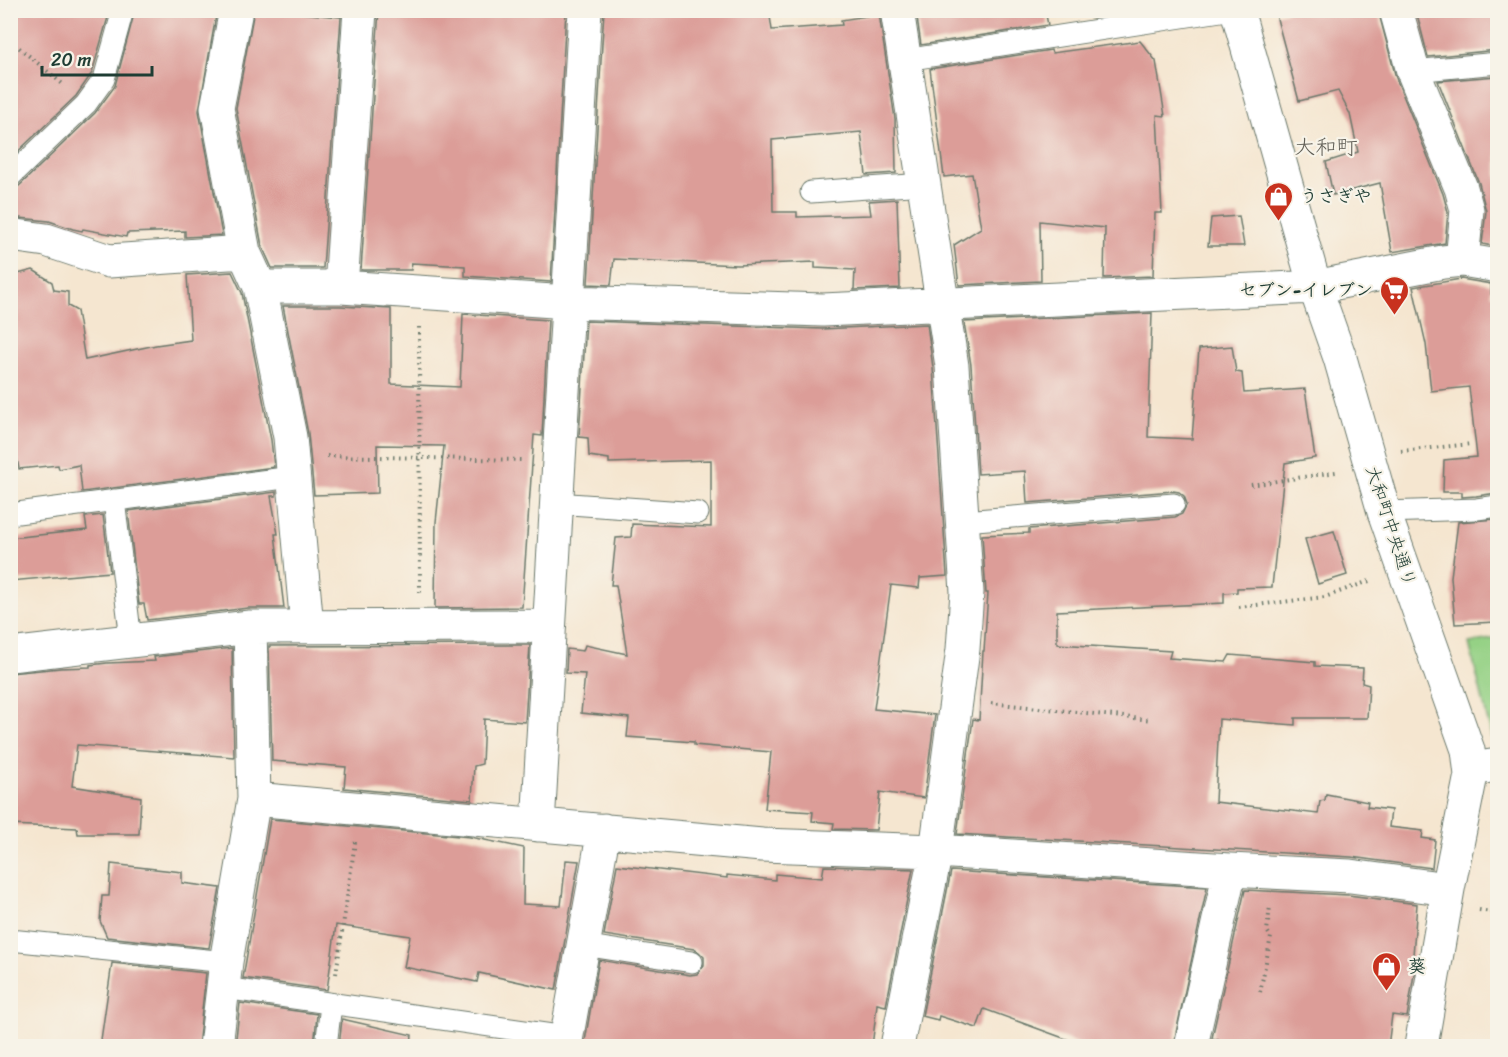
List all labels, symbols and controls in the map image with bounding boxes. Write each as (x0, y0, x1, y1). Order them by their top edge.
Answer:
scale bar (42, 39, 152, 77)
text: 20 m (51, 44, 91, 76)
district label: 大和町 (1295, 128, 1358, 166)
shop icon: うさぎや (1263, 180, 1295, 222)
place label: うさぎや (1300, 180, 1372, 212)
place label: セブン-イレブン (1239, 274, 1373, 306)
supermarket icon: セブン-イレブン (1378, 274, 1410, 316)
street label: 大和町中央通り (1356, 461, 1426, 591)
shop icon: 葵 (1371, 950, 1403, 992)
place label: 葵 (1408, 950, 1426, 982)

